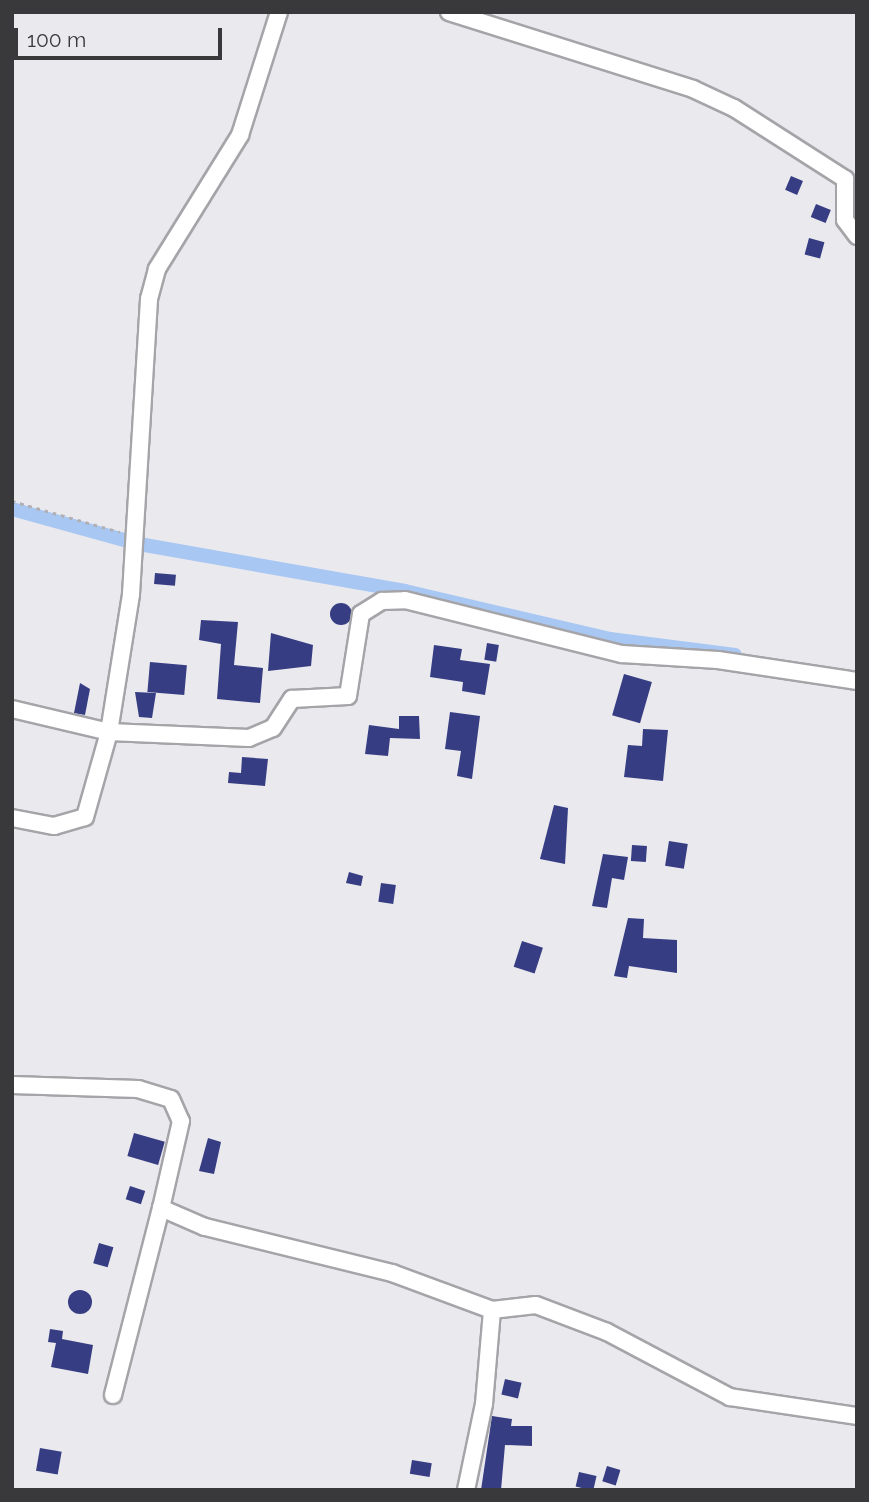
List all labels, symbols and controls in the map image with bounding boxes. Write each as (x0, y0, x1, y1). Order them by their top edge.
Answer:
scale bar (18, 14, 226, 58)
text: 100 m (27, 27, 86, 52)

